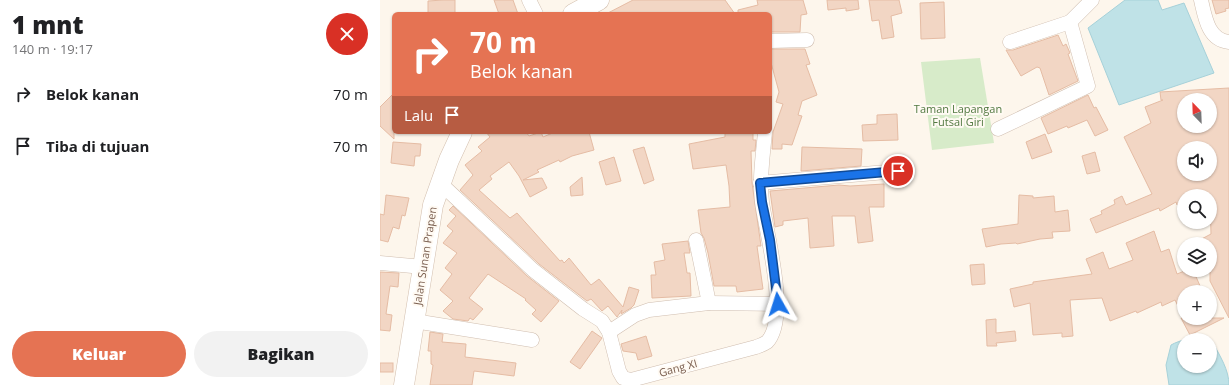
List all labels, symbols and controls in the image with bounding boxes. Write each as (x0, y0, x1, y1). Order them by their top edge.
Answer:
text: 1 mnt (12, 8, 83, 41)
button: close (326, 13, 368, 55)
text: 70 m (470, 23, 537, 61)
icon: right (404, 28, 456, 80)
text: 140 m · 19:17 (12, 40, 93, 58)
text: Belok kanan (470, 59, 573, 83)
icon: right (12, 83, 34, 105)
text: Belok kanan (46, 84, 139, 104)
text: 70 m (333, 84, 368, 104)
north arrow (1177, 93, 1217, 133)
map controls (1177, 93, 1217, 373)
park label: Taman Lapangan Futsal Giri (914, 101, 1002, 129)
icon: arrive (441, 104, 463, 126)
text: Lalu (404, 105, 433, 125)
icon: arrive (12, 135, 34, 157)
text: Tiba di tujuan (46, 136, 149, 156)
text: 70 m (333, 136, 368, 156)
button: sound (1177, 141, 1217, 181)
pin (881, 154, 915, 188)
icon: arrive (887, 160, 909, 182)
button: search (1177, 189, 1217, 229)
street label: Jalan Sunan Prapen (409, 206, 440, 307)
button: layers (1177, 237, 1217, 277)
position arrow (757, 283, 799, 325)
button: + (1177, 285, 1217, 325)
button: Keluar (12, 331, 186, 377)
button: Bagikan (194, 331, 368, 377)
button: − (1177, 333, 1217, 373)
street label: Gang XI (657, 355, 699, 380)

